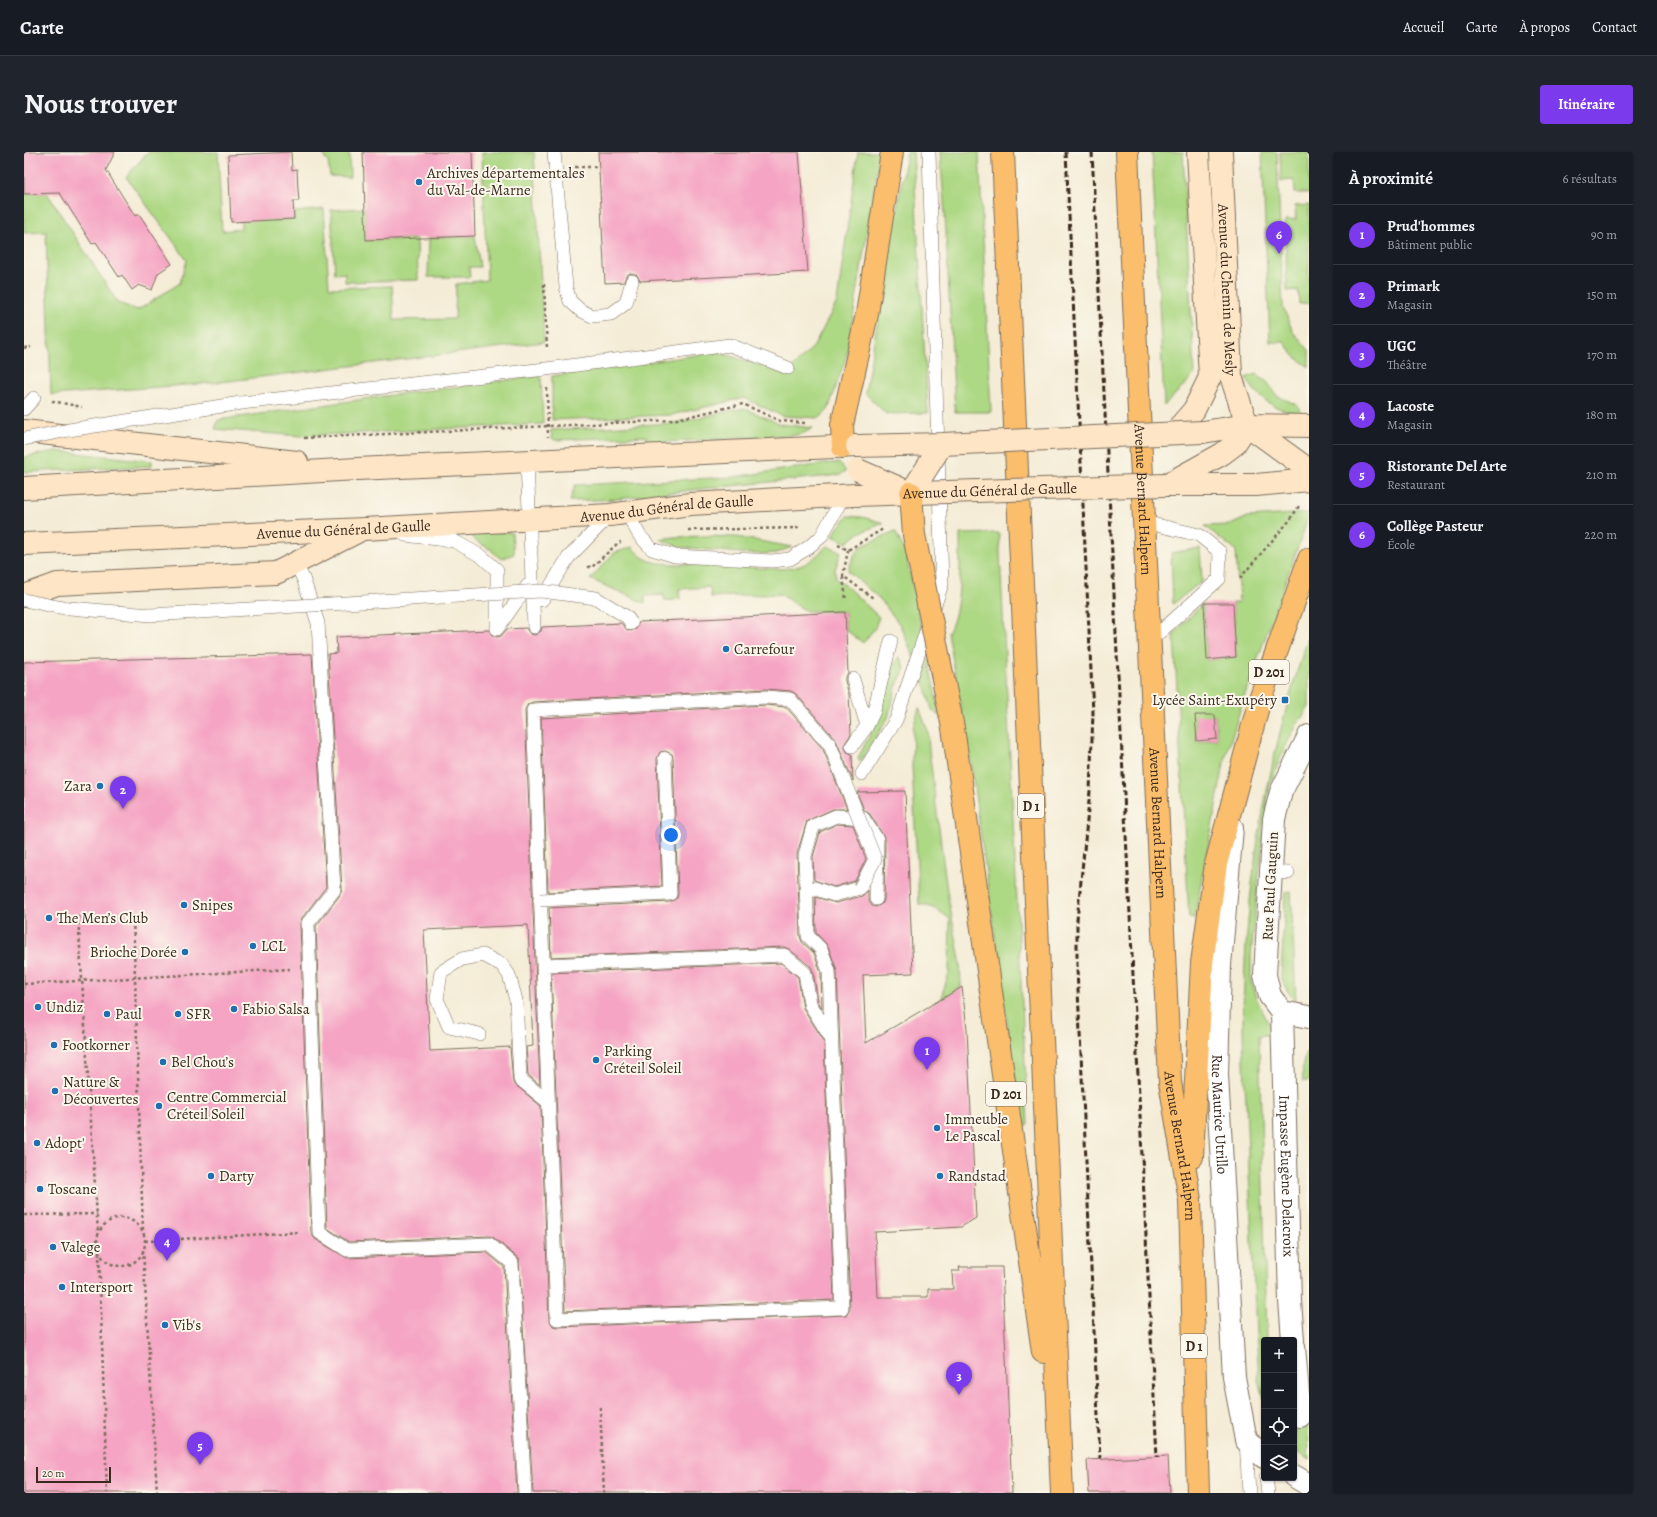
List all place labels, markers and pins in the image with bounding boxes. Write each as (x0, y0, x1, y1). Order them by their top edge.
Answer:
place label: Archives départementales du Val-de-Marne (426, 163, 585, 200)
marker: Archives départementales du Val-de-Marne (414, 177, 424, 187)
pin: 6 (1266, 221, 1292, 254)
place label: Carrefour (734, 639, 795, 659)
marker: Carrefour (721, 644, 731, 654)
place label: Lycée Saint-Exupéry (1152, 690, 1277, 710)
marker: Lycée Saint-Exupéry (1280, 695, 1290, 705)
place label: Zara (64, 776, 92, 796)
pin: 2 (110, 776, 136, 809)
marker: Zara (95, 781, 105, 791)
place label: Snipes (192, 895, 233, 915)
marker: Snipes (179, 900, 189, 910)
place label: The Men’s Club (57, 908, 148, 928)
marker: The Men’s Club (44, 913, 54, 923)
place label: LCL (261, 936, 286, 956)
marker: LCL (248, 941, 258, 951)
place label: Brioche Dorée (90, 942, 177, 962)
marker: Brioche Dorée (180, 947, 190, 957)
place label: Undiz (46, 997, 83, 1017)
place label: Fabio Salsa (242, 999, 310, 1019)
marker: Undiz (33, 1002, 43, 1012)
place label: Paul (115, 1004, 142, 1024)
place label: SFR (186, 1004, 212, 1024)
marker: Fabio Salsa (229, 1004, 239, 1014)
marker: Paul (102, 1009, 112, 1019)
marker: SFR (173, 1009, 183, 1019)
place label: Footkorner (62, 1035, 130, 1055)
pin: 1 (914, 1037, 940, 1070)
marker: Footkorner (49, 1040, 59, 1050)
place label: Parking Créteil Soleil (604, 1041, 682, 1078)
place label: Bel Chou’s (171, 1052, 234, 1072)
marker: Parking Créteil Soleil (591, 1055, 601, 1065)
marker: Bel Chou’s (158, 1057, 168, 1067)
place label: Nature & Découvertes (63, 1072, 139, 1109)
marker: Nature & Découvertes (50, 1086, 60, 1096)
place label: Centre Commercial Créteil Soleil (167, 1087, 287, 1124)
marker: Centre Commercial Créteil Soleil (154, 1101, 164, 1111)
place label: Immeuble Le Pascal (945, 1109, 1008, 1146)
marker: Immeuble Le Pascal (932, 1123, 942, 1133)
place label: Adopt' (44, 1133, 85, 1153)
marker: Adopt' (32, 1138, 42, 1148)
place label: Darty (219, 1166, 254, 1186)
place label: Randstad (948, 1166, 1007, 1186)
marker: Darty (206, 1171, 216, 1181)
marker: Randstad (935, 1171, 945, 1181)
place label: Toscane (48, 1179, 97, 1199)
marker: Toscane (35, 1184, 45, 1194)
pin: 4 (154, 1228, 180, 1261)
place label: Valege (60, 1237, 101, 1257)
marker: Valege (48, 1242, 58, 1252)
place label: Intersport (70, 1277, 133, 1297)
marker: Intersport (57, 1282, 67, 1292)
place label: Vib's (172, 1315, 201, 1335)
marker: Vib's (160, 1320, 170, 1330)
pin: 3 (946, 1362, 972, 1395)
pin: 5 (187, 1432, 213, 1465)

